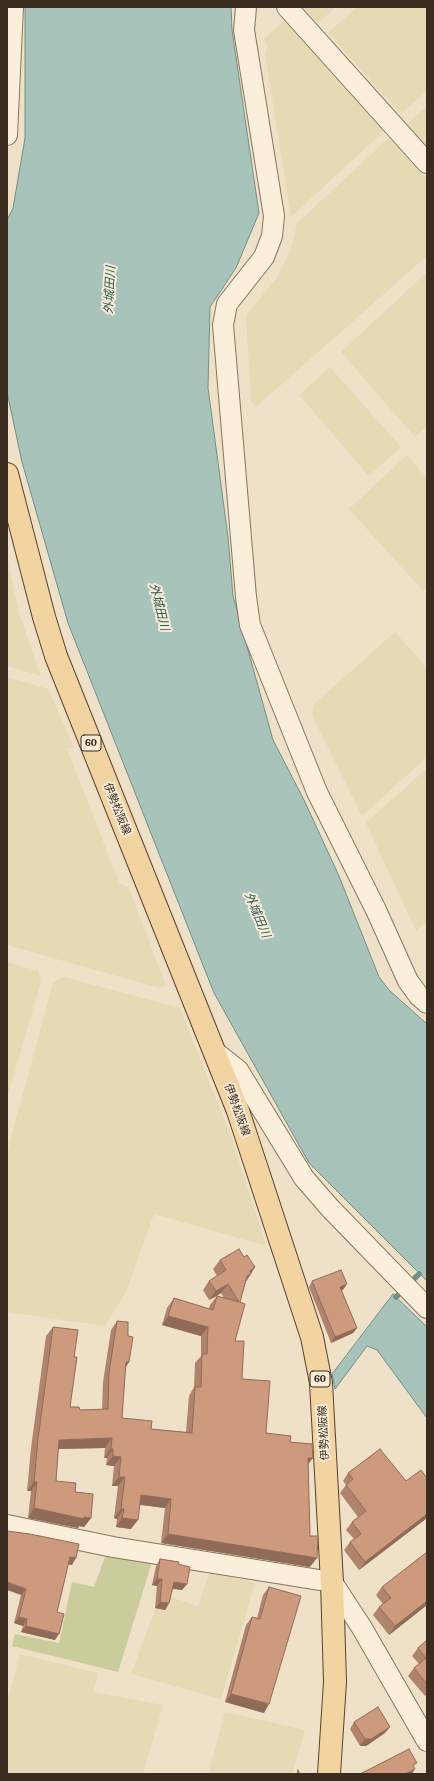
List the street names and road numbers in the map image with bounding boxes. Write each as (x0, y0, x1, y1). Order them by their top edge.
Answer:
road number: 60 (81, 735, 101, 751)
street label: 伊勢松阪線 (101, 781, 133, 837)
street label: 伊勢松阪線 (221, 1082, 253, 1138)
road number: 60 (310, 1371, 330, 1387)
street label: 伊勢松阪線 (316, 1405, 332, 1461)

